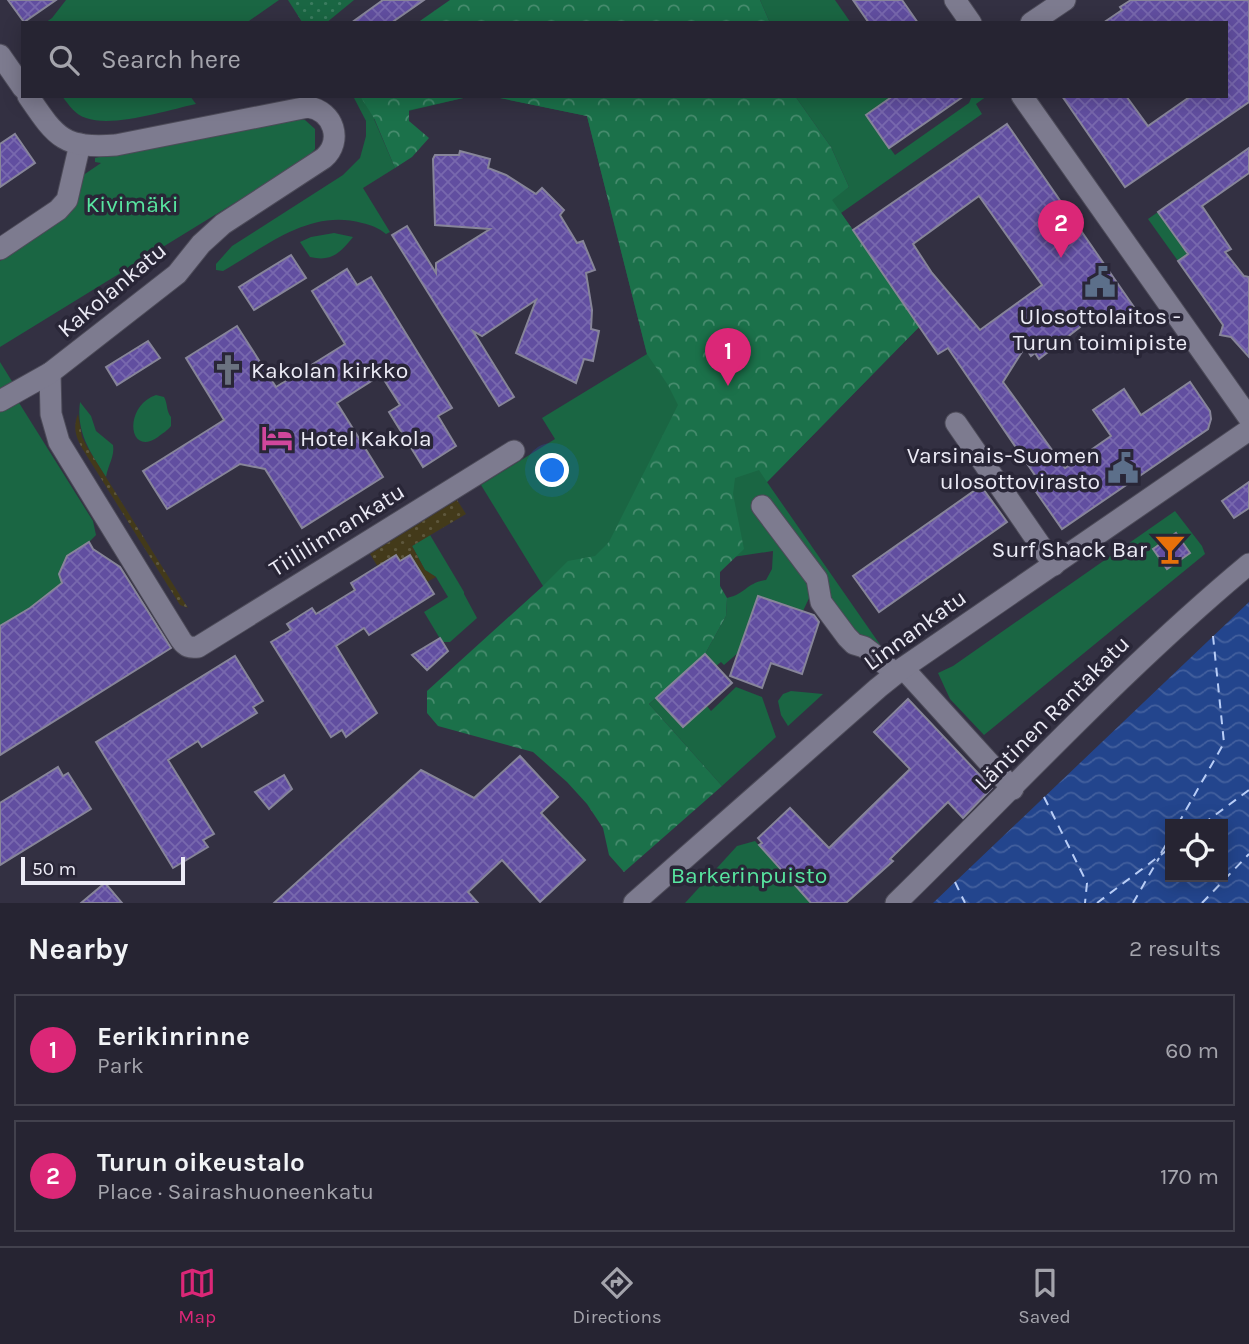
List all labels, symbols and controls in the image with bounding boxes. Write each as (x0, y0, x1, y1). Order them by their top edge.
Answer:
search box (21, 21, 1228, 98)
icon: search (45, 41, 83, 79)
text: Search here (101, 44, 241, 75)
park label: Kivimäki (85, 191, 179, 218)
pin: 2 (1038, 200, 1084, 258)
street label: Kakolankatu (52, 237, 172, 343)
public building icon: Ulosottolaitos - Turun toimipiste (1083, 265, 1117, 299)
place label: Ulosottolaitos - Turun toimipiste (1013, 303, 1187, 356)
pin: 1 (705, 328, 751, 386)
church icon: Kakolan kirkko (211, 353, 245, 387)
place label: Kakolan kirkko (251, 357, 408, 384)
hotel icon: Hotel Kakola (260, 421, 294, 455)
place label: Hotel Kakola (300, 425, 432, 452)
place label: Varsinais-Suomen ulosottovirasto (907, 442, 1100, 495)
public building icon: Varsinais-Suomen ulosottovirasto (1106, 451, 1140, 485)
your location (535, 453, 569, 487)
street label: Tiililinnankatu (264, 478, 410, 582)
bar icon: Surf Shack Bar (1153, 532, 1187, 566)
place label: Surf Shack Bar (992, 536, 1148, 563)
street label: Linnankatu (858, 584, 972, 676)
street label: Läntinen Rantakatu (969, 630, 1135, 796)
map controls (1165, 819, 1228, 882)
button: locate (1165, 819, 1228, 882)
scale bar (21, 854, 186, 886)
text: 50 m (32, 858, 76, 880)
park label: Barkerinpuisto (671, 862, 827, 889)
text: Nearby (28, 931, 128, 967)
text: 2 results (1129, 935, 1221, 962)
text: Eerikinrinne (97, 1021, 250, 1052)
text: 1 (49, 1037, 57, 1064)
text: 60 m (1165, 1037, 1219, 1064)
text: Park (97, 1052, 144, 1079)
text: Turun oikeustalo (97, 1147, 305, 1178)
text: 2 (46, 1163, 60, 1190)
text: 170 m (1160, 1163, 1219, 1190)
text: Place · Sairashuoneenkatu (97, 1178, 374, 1205)
tab: Map (178, 1264, 216, 1328)
tab: Directions (573, 1264, 662, 1328)
tab: Saved (1018, 1264, 1071, 1328)

